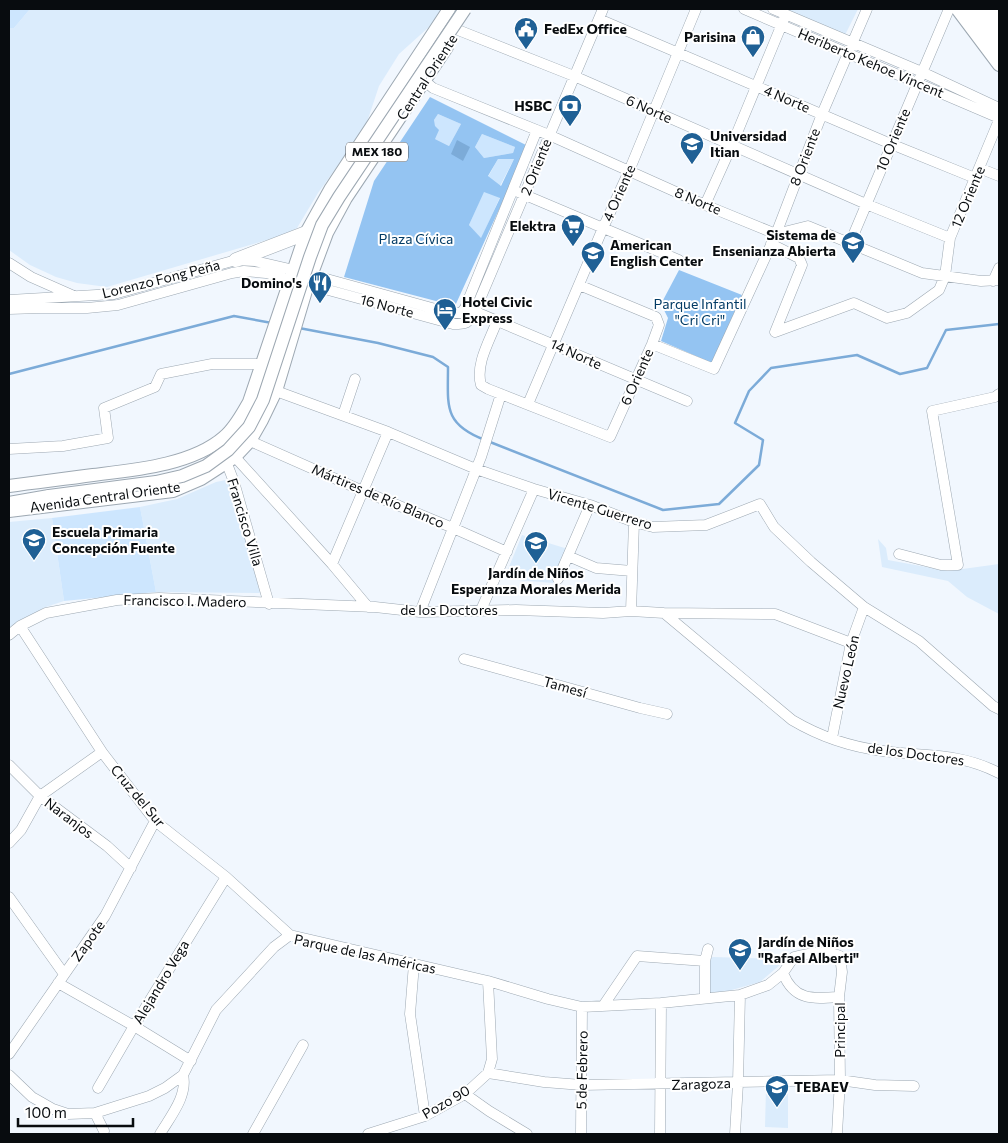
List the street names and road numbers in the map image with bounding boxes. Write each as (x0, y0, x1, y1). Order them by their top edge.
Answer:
street label: Heriberto Kehoe Vincent (796, 24, 947, 101)
street label: Central Oriente (393, 31, 461, 123)
street label: 4 Norte (761, 81, 813, 116)
street label: 6 Norte (623, 91, 675, 126)
street label: 10 Oriente (872, 106, 913, 174)
street label: 8 Oriente (786, 126, 823, 188)
street label: 2 Oriente (517, 136, 555, 198)
road number: MEX 180 (346, 142, 408, 162)
street label: 4 Oriente (599, 162, 639, 224)
street label: 12 Oriente (947, 163, 988, 230)
street label: 8 Norte (672, 183, 724, 218)
street label: Lorenzo Fong Peña (100, 256, 222, 301)
street label: 16 Norte (359, 290, 416, 321)
street label: 14 Norte (548, 335, 605, 372)
street label: 6 Oriente (617, 346, 657, 408)
street label: Mártires de Río Blanco (309, 460, 447, 531)
street label: Francisco Villa (224, 476, 267, 568)
street label: Avenida Central Oriente (29, 478, 181, 515)
street label: Vicente Guerrero (546, 484, 655, 533)
street label: Francisco I. Madero (123, 591, 247, 610)
street label: de los Doctores (400, 601, 498, 618)
street label: Nuevo León (829, 633, 862, 711)
street label: Tamesí (541, 672, 589, 701)
street label: de los Doctores (867, 738, 966, 769)
street label: Cruz del Sur (107, 761, 170, 831)
street label: Naranjos (41, 794, 97, 841)
street label: Zapote (67, 917, 108, 965)
street label: Parque de las Américas (293, 930, 438, 977)
street label: Alejandro Vega (129, 937, 192, 1027)
street label: Principal (831, 1002, 848, 1058)
street label: 5 de Febrero (572, 1030, 591, 1109)
street label: Zaragoza (671, 1074, 731, 1093)
street label: Pozo 90 (419, 1081, 473, 1122)

